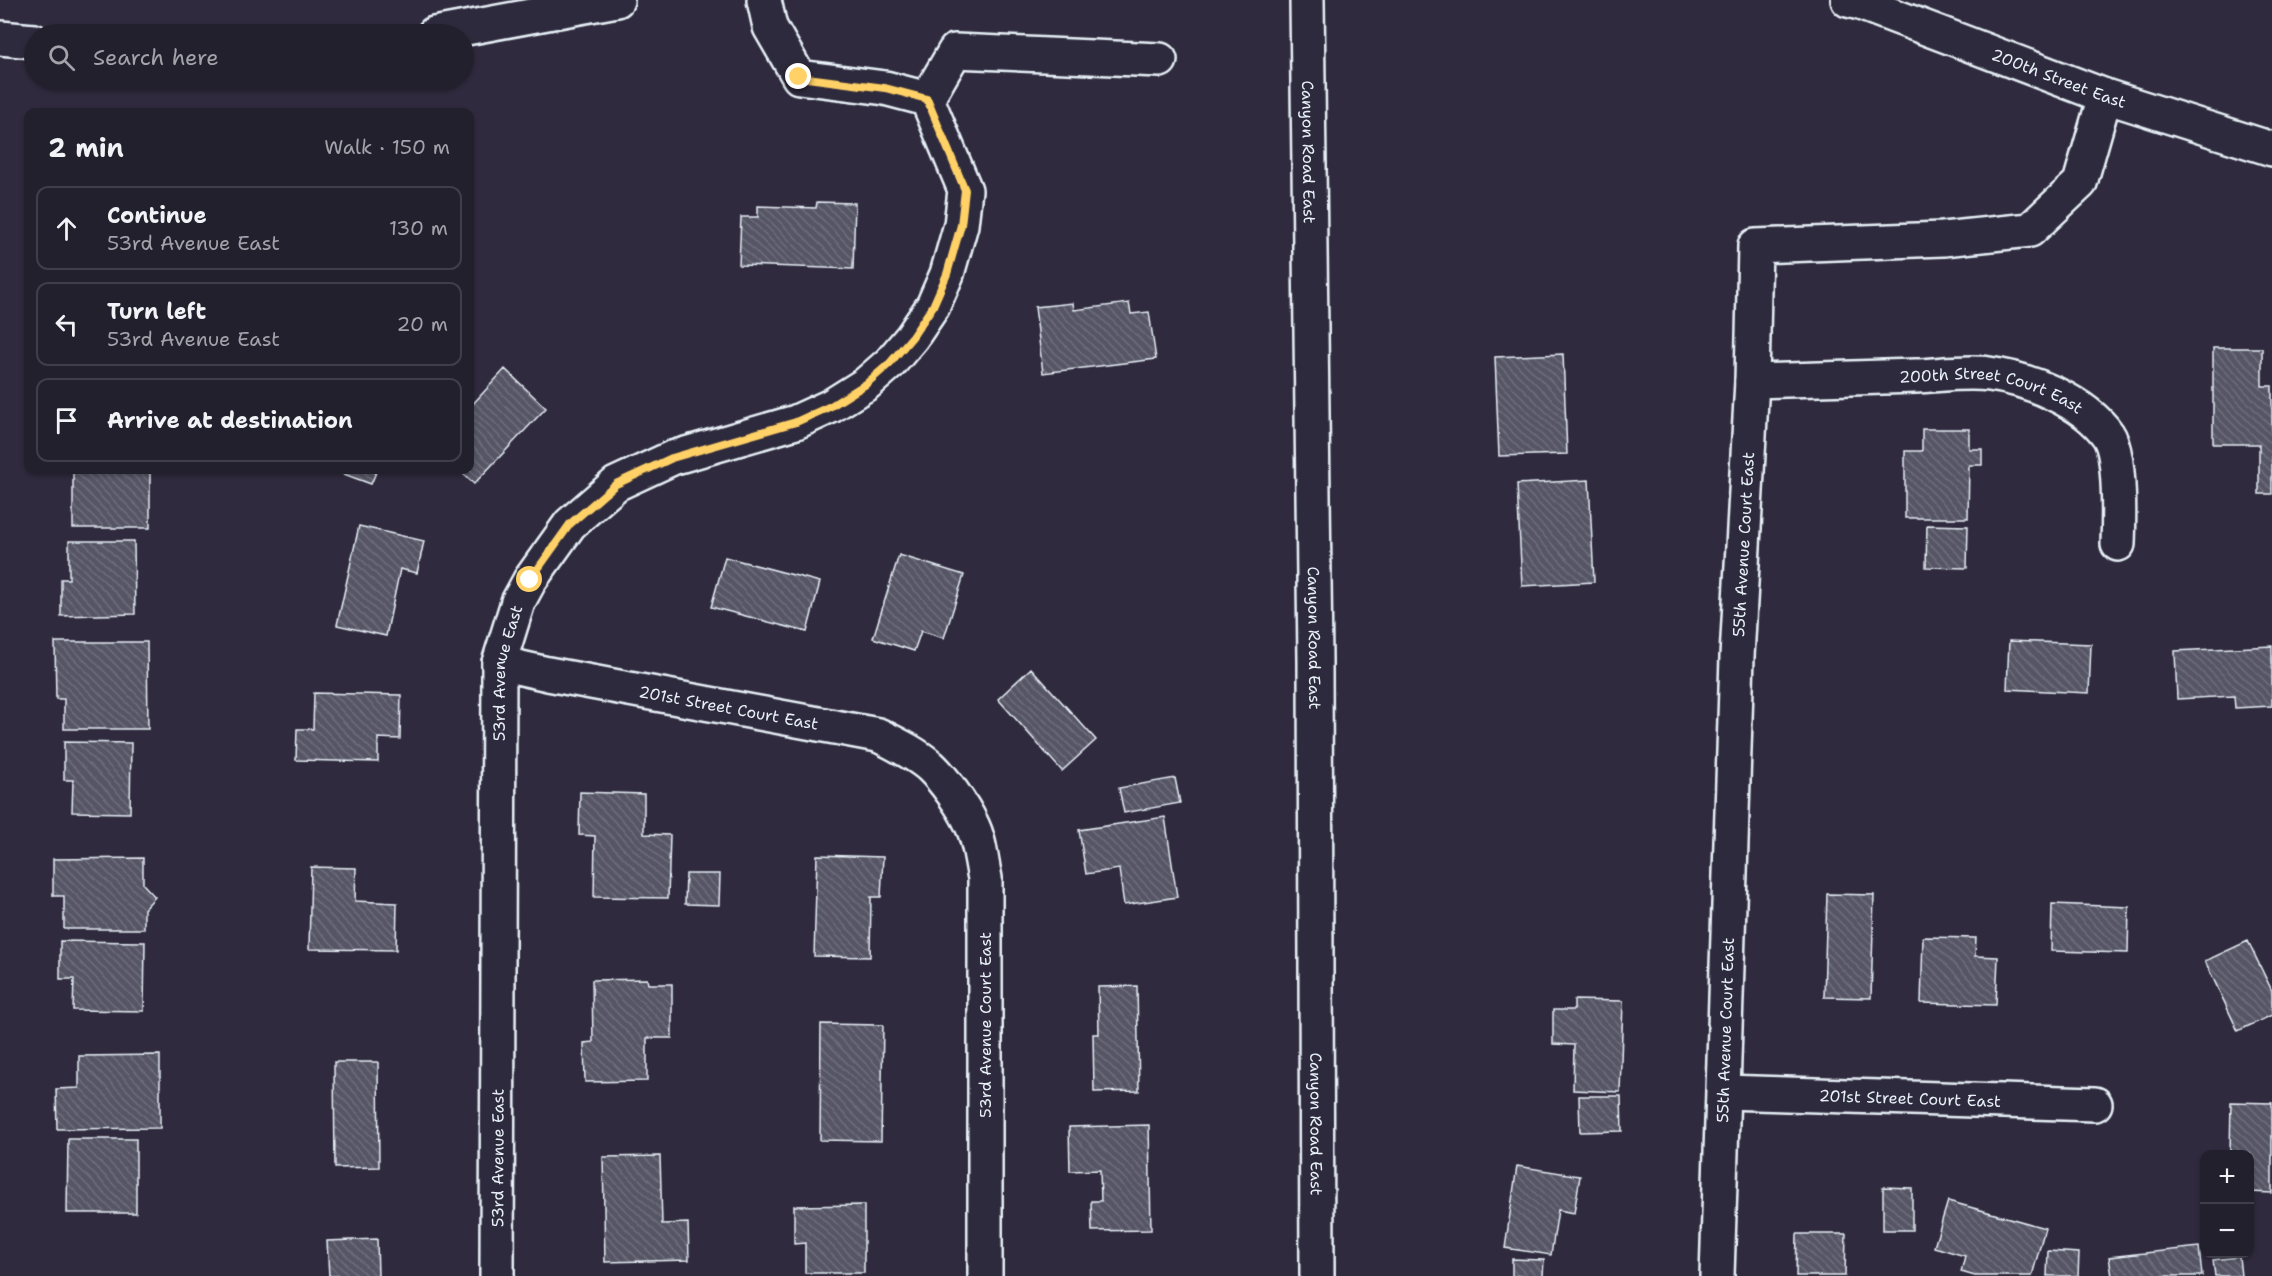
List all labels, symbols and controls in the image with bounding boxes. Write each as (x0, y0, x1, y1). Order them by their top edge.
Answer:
search box (24, 24, 474, 90)
icon: search (45, 41, 78, 74)
text: Search here (93, 43, 219, 72)
street label: 200th Street East (1989, 43, 2129, 113)
route end (785, 63, 811, 89)
street label: Canyon Road East (1297, 80, 1320, 224)
text: 2 min (48, 130, 124, 165)
text: Walk · 150 m (324, 134, 450, 160)
text: Continue (107, 201, 207, 230)
icon: ahead (50, 212, 83, 245)
text: 130 m (389, 215, 448, 241)
text: 53rd Avenue East (107, 230, 280, 256)
text: Turn left (107, 297, 206, 326)
icon: left (50, 308, 83, 341)
text: 20 m (397, 311, 448, 337)
text: 53rd Avenue East (107, 326, 280, 352)
street label: 200th Street Court East (1899, 362, 2087, 418)
icon: arrive (50, 404, 83, 437)
text: Arrive at destination (107, 406, 353, 435)
street label: 55th Avenue Court East (1728, 451, 1759, 638)
route start (516, 566, 542, 592)
street label: Canyon Road East (1303, 566, 1326, 710)
street label: 53rd Avenue East (488, 602, 527, 741)
street label: 201st Street Court East (637, 681, 820, 734)
street label: 53rd Avenue Court East (975, 932, 996, 1118)
street label: 55th Avenue Court East (1711, 937, 1738, 1123)
street label: Canyon Road East (1306, 1052, 1327, 1196)
street label: 201st Street Court East (1819, 1085, 2001, 1111)
street label: 53rd Avenue East (487, 1089, 508, 1227)
map controls (2200, 1150, 2254, 1258)
button: + (2200, 1150, 2254, 1204)
button: − (2200, 1204, 2254, 1258)

